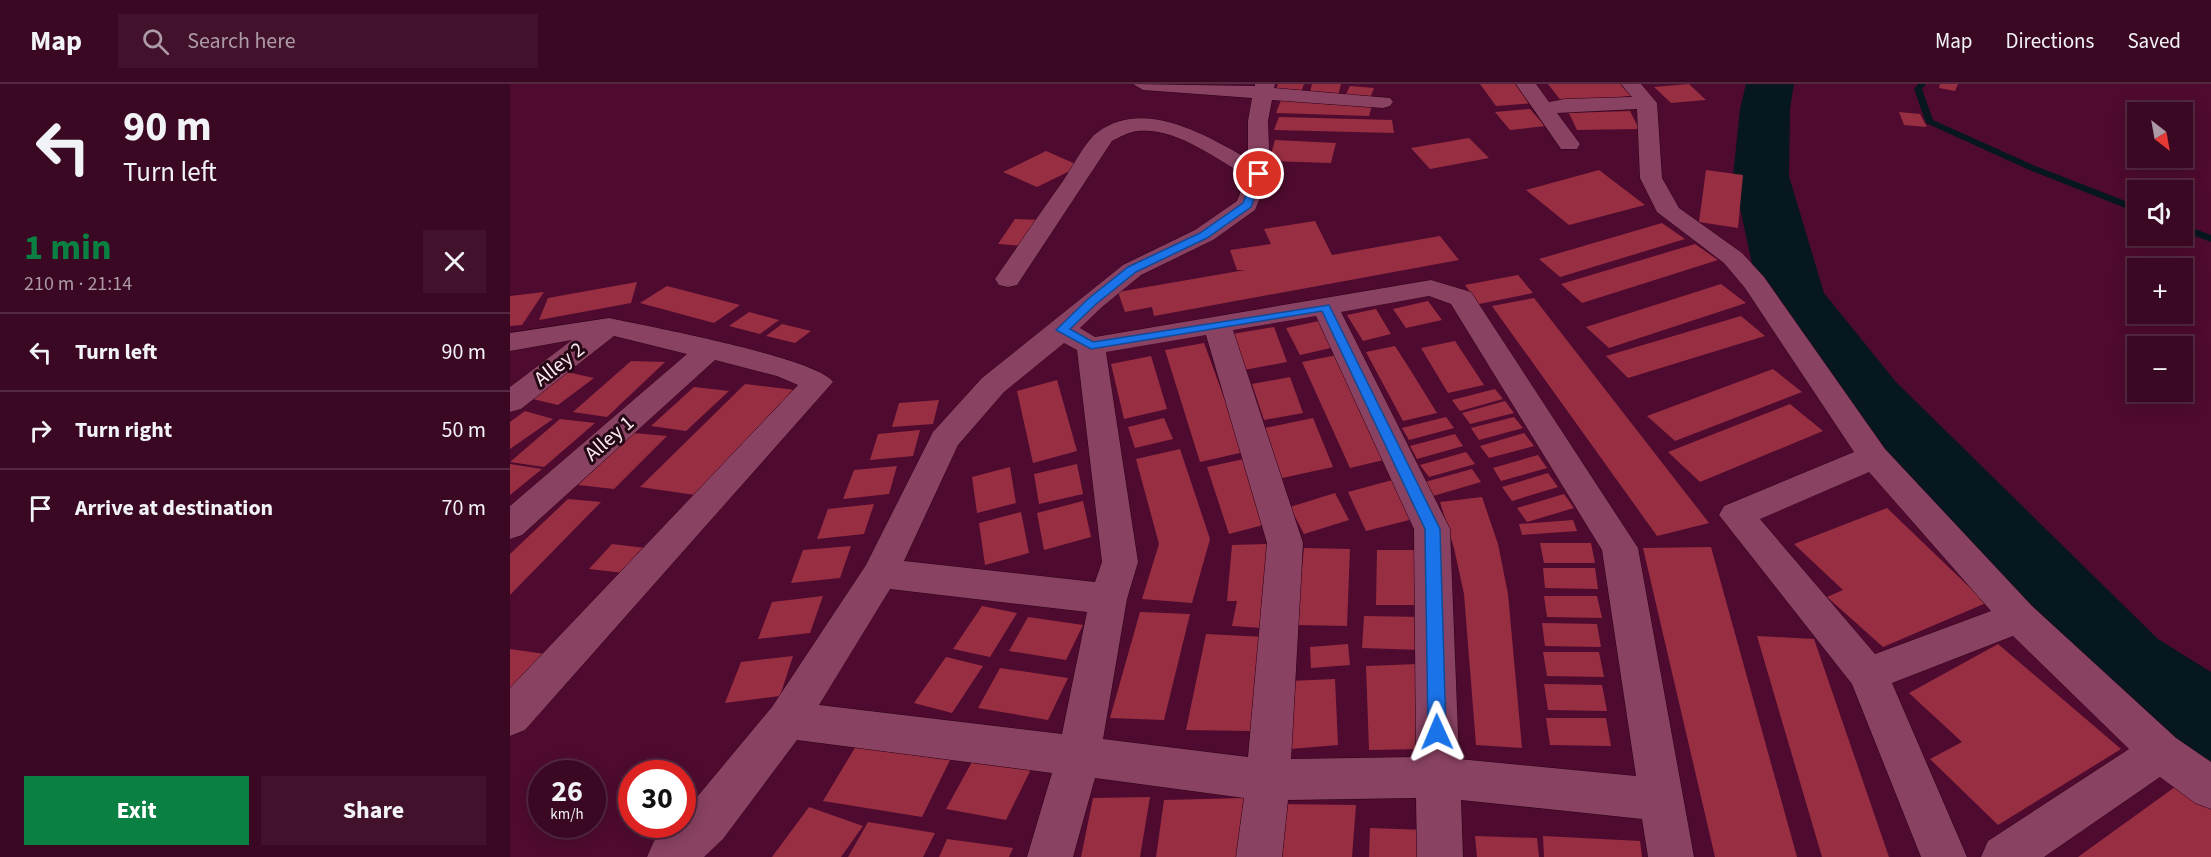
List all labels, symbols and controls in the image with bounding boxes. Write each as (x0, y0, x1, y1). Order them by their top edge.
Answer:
search box (118, 14, 538, 68)
text: Map (30, 21, 82, 61)
icon: search (139, 25, 172, 58)
text: Search here (187, 25, 296, 57)
text: Map (1935, 26, 1973, 56)
text: Directions (2006, 26, 2094, 56)
text: Saved (2127, 26, 2181, 56)
text: 90 m (123, 97, 212, 157)
north arrow (2127, 102, 2193, 168)
map controls (2127, 102, 2193, 402)
icon: left (24, 108, 102, 186)
pin (1233, 148, 1284, 199)
text: Turn left (123, 153, 217, 192)
icon: arrive (1242, 157, 1275, 190)
button: sound (2127, 180, 2193, 246)
text: 1 min (24, 222, 112, 273)
button: close (423, 230, 486, 293)
button: + (2127, 258, 2193, 324)
text: 210 m · 21:14 (24, 270, 132, 298)
street label: Alley 2 (527, 335, 591, 393)
icon: left (24, 336, 57, 369)
text: Turn left (75, 336, 157, 368)
text: 90 m (441, 336, 486, 368)
button: − (2127, 336, 2193, 402)
street label: Alley 1 (578, 408, 640, 468)
icon: right (24, 414, 57, 447)
text: Turn right (75, 414, 172, 446)
text: 50 m (441, 414, 486, 446)
icon: arrive (24, 492, 57, 525)
text: Arrive at destination (75, 492, 273, 524)
text: 70 m (441, 492, 486, 524)
position arrow (1405, 700, 1469, 764)
speed limit sign: 30 (618, 760, 696, 838)
text: 26 (551, 770, 583, 813)
button: Exit (24, 776, 249, 845)
button: Share (261, 776, 486, 845)
text: km/h (550, 804, 584, 825)

